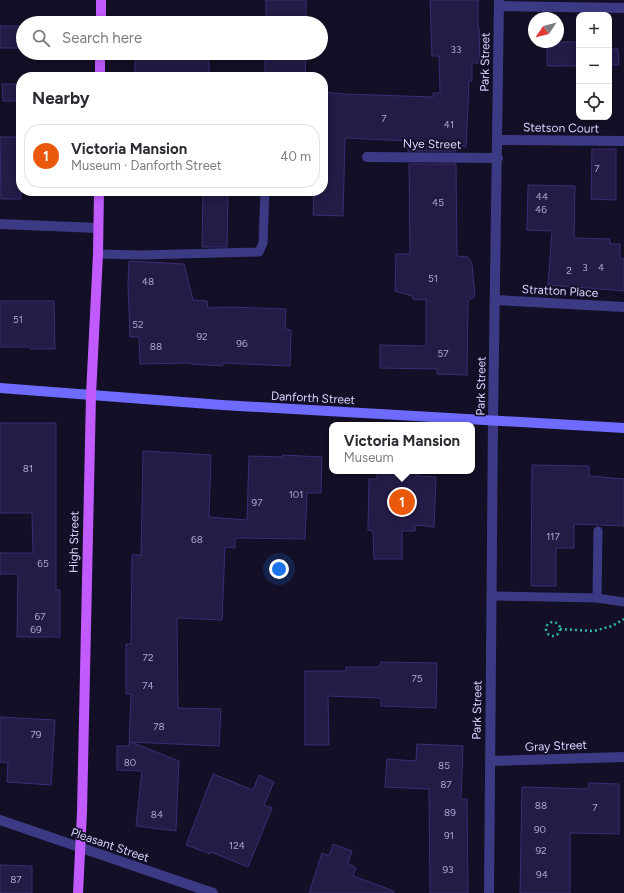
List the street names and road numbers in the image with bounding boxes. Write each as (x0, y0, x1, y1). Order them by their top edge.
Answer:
street label: Park Street (477, 32, 493, 92)
street label: Stetson Court (523, 120, 600, 136)
street label: Nye Street (403, 136, 462, 152)
street label: Stratton Place (521, 282, 599, 300)
street label: Park Street (473, 356, 489, 416)
street label: Danforth Street (271, 389, 356, 407)
street label: High Street (66, 510, 82, 573)
street label: Park Street (469, 680, 485, 740)
street label: Gray Street (525, 738, 588, 754)
street label: Pleasant Street (69, 825, 151, 865)

